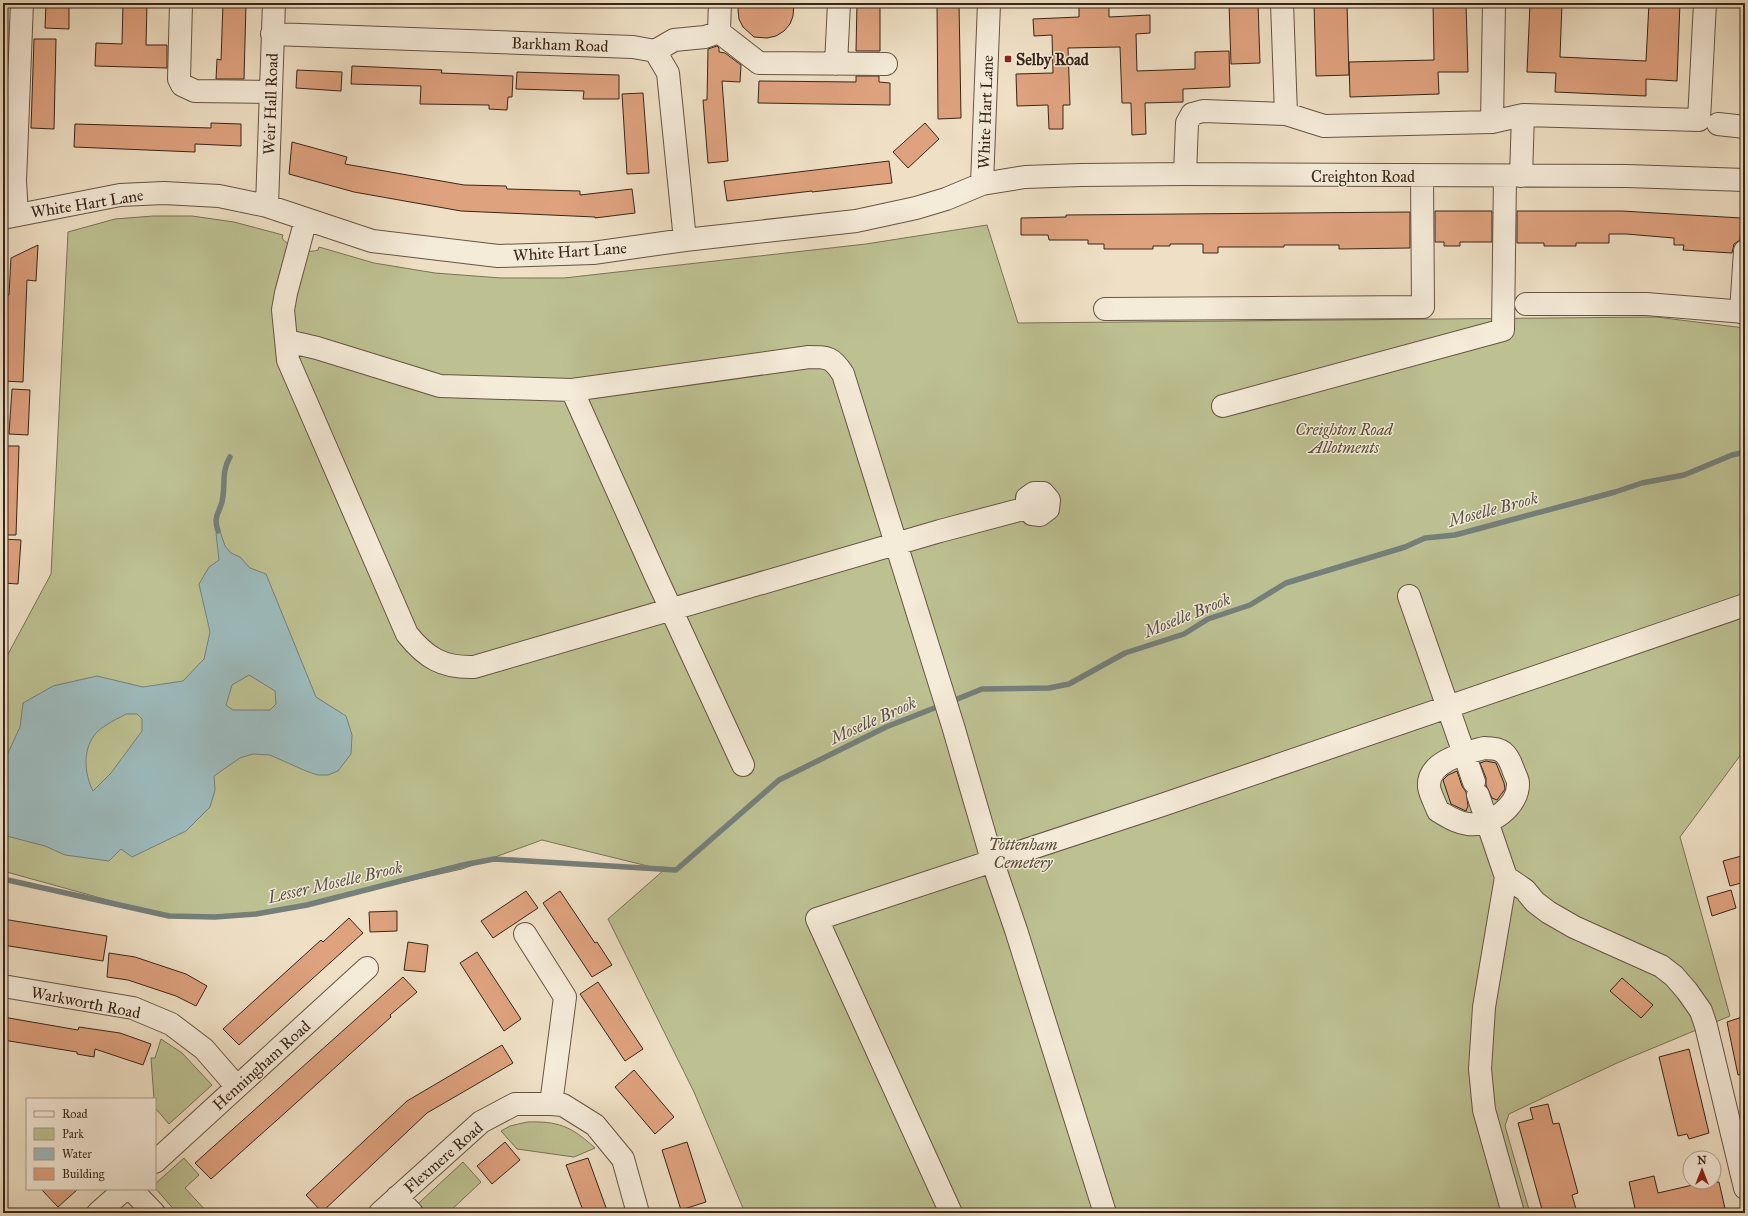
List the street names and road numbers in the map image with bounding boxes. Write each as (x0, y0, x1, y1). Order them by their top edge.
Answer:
street label: Barkham Road (511, 33, 609, 56)
street label: Weir Hall Road (259, 53, 282, 155)
street label: White Hart Lane (974, 54, 997, 169)
street label: Creighton Road (1311, 167, 1415, 187)
street label: White Hart Lane (29, 185, 145, 222)
street label: White Hart Lane (513, 238, 628, 265)
street label: Warkworth Road (30, 983, 142, 1022)
street label: Henningham Road (209, 1017, 315, 1115)
street label: Flexmere Road (400, 1118, 487, 1197)

